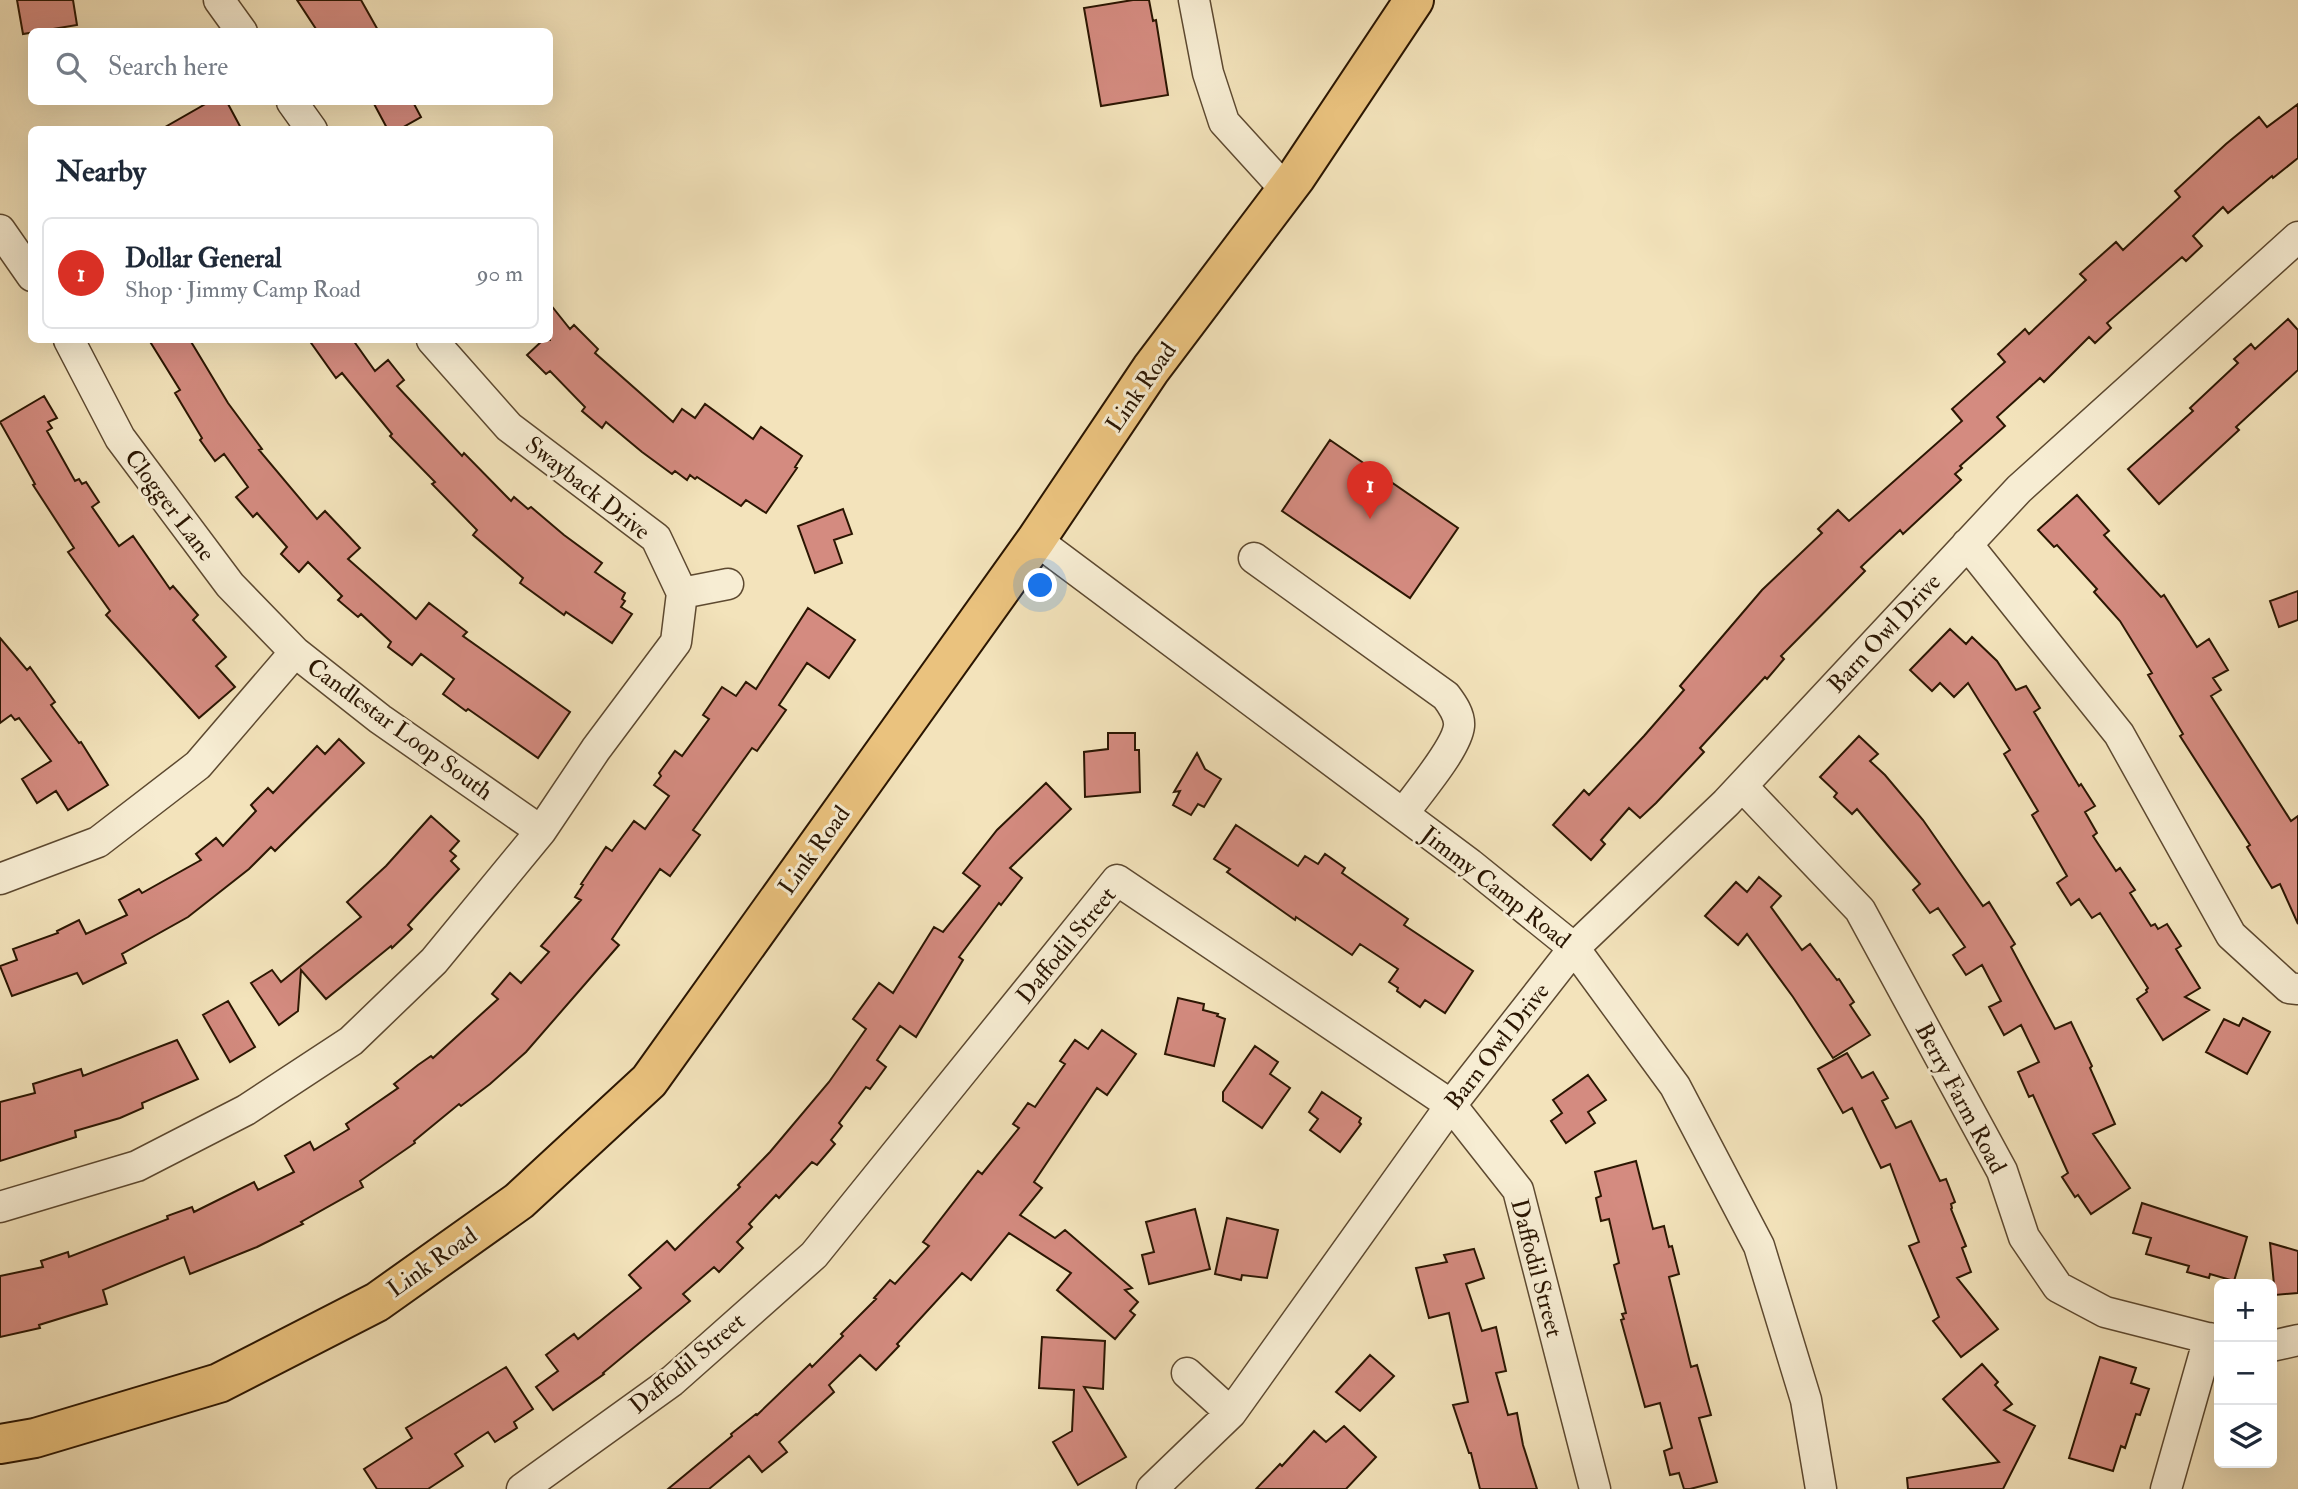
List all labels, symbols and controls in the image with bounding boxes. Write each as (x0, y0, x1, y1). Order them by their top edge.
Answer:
search box (28, 28, 553, 105)
icon: search (52, 48, 90, 86)
text: Search here (108, 51, 228, 83)
text: Nearby (56, 153, 146, 190)
text: Dollar General (125, 243, 282, 275)
text: 1 (77, 259, 85, 288)
text: 90 m (477, 259, 523, 288)
text: Shop · Jimmy Camp Road (125, 275, 361, 304)
street label: Link Road (1099, 336, 1184, 438)
street label: Swayback Drive (519, 430, 657, 547)
street label: Clogger Lane (117, 443, 222, 568)
pin: 1 (1347, 461, 1393, 519)
street label: Barn Owl Drive (1821, 567, 1948, 700)
your location (1023, 568, 1057, 602)
street label: Candlestar Loop South (300, 651, 499, 808)
street label: Link Road (772, 799, 857, 901)
street label: Jimmy Camp Road (1414, 819, 1577, 956)
street label: Daffodil Street (1010, 880, 1123, 1010)
street label: Barn Owl Drive (1438, 977, 1556, 1116)
street label: Berry Farm Road (1908, 1018, 2013, 1179)
street label: Daffodil Street (1503, 1196, 1570, 1341)
street label: Link Road (381, 1220, 483, 1305)
map controls (2214, 1279, 2277, 1468)
button: + (2214, 1279, 2277, 1342)
street label: Daffodil Street (623, 1306, 752, 1421)
button: − (2214, 1342, 2277, 1405)
button: layers (2214, 1405, 2277, 1468)

